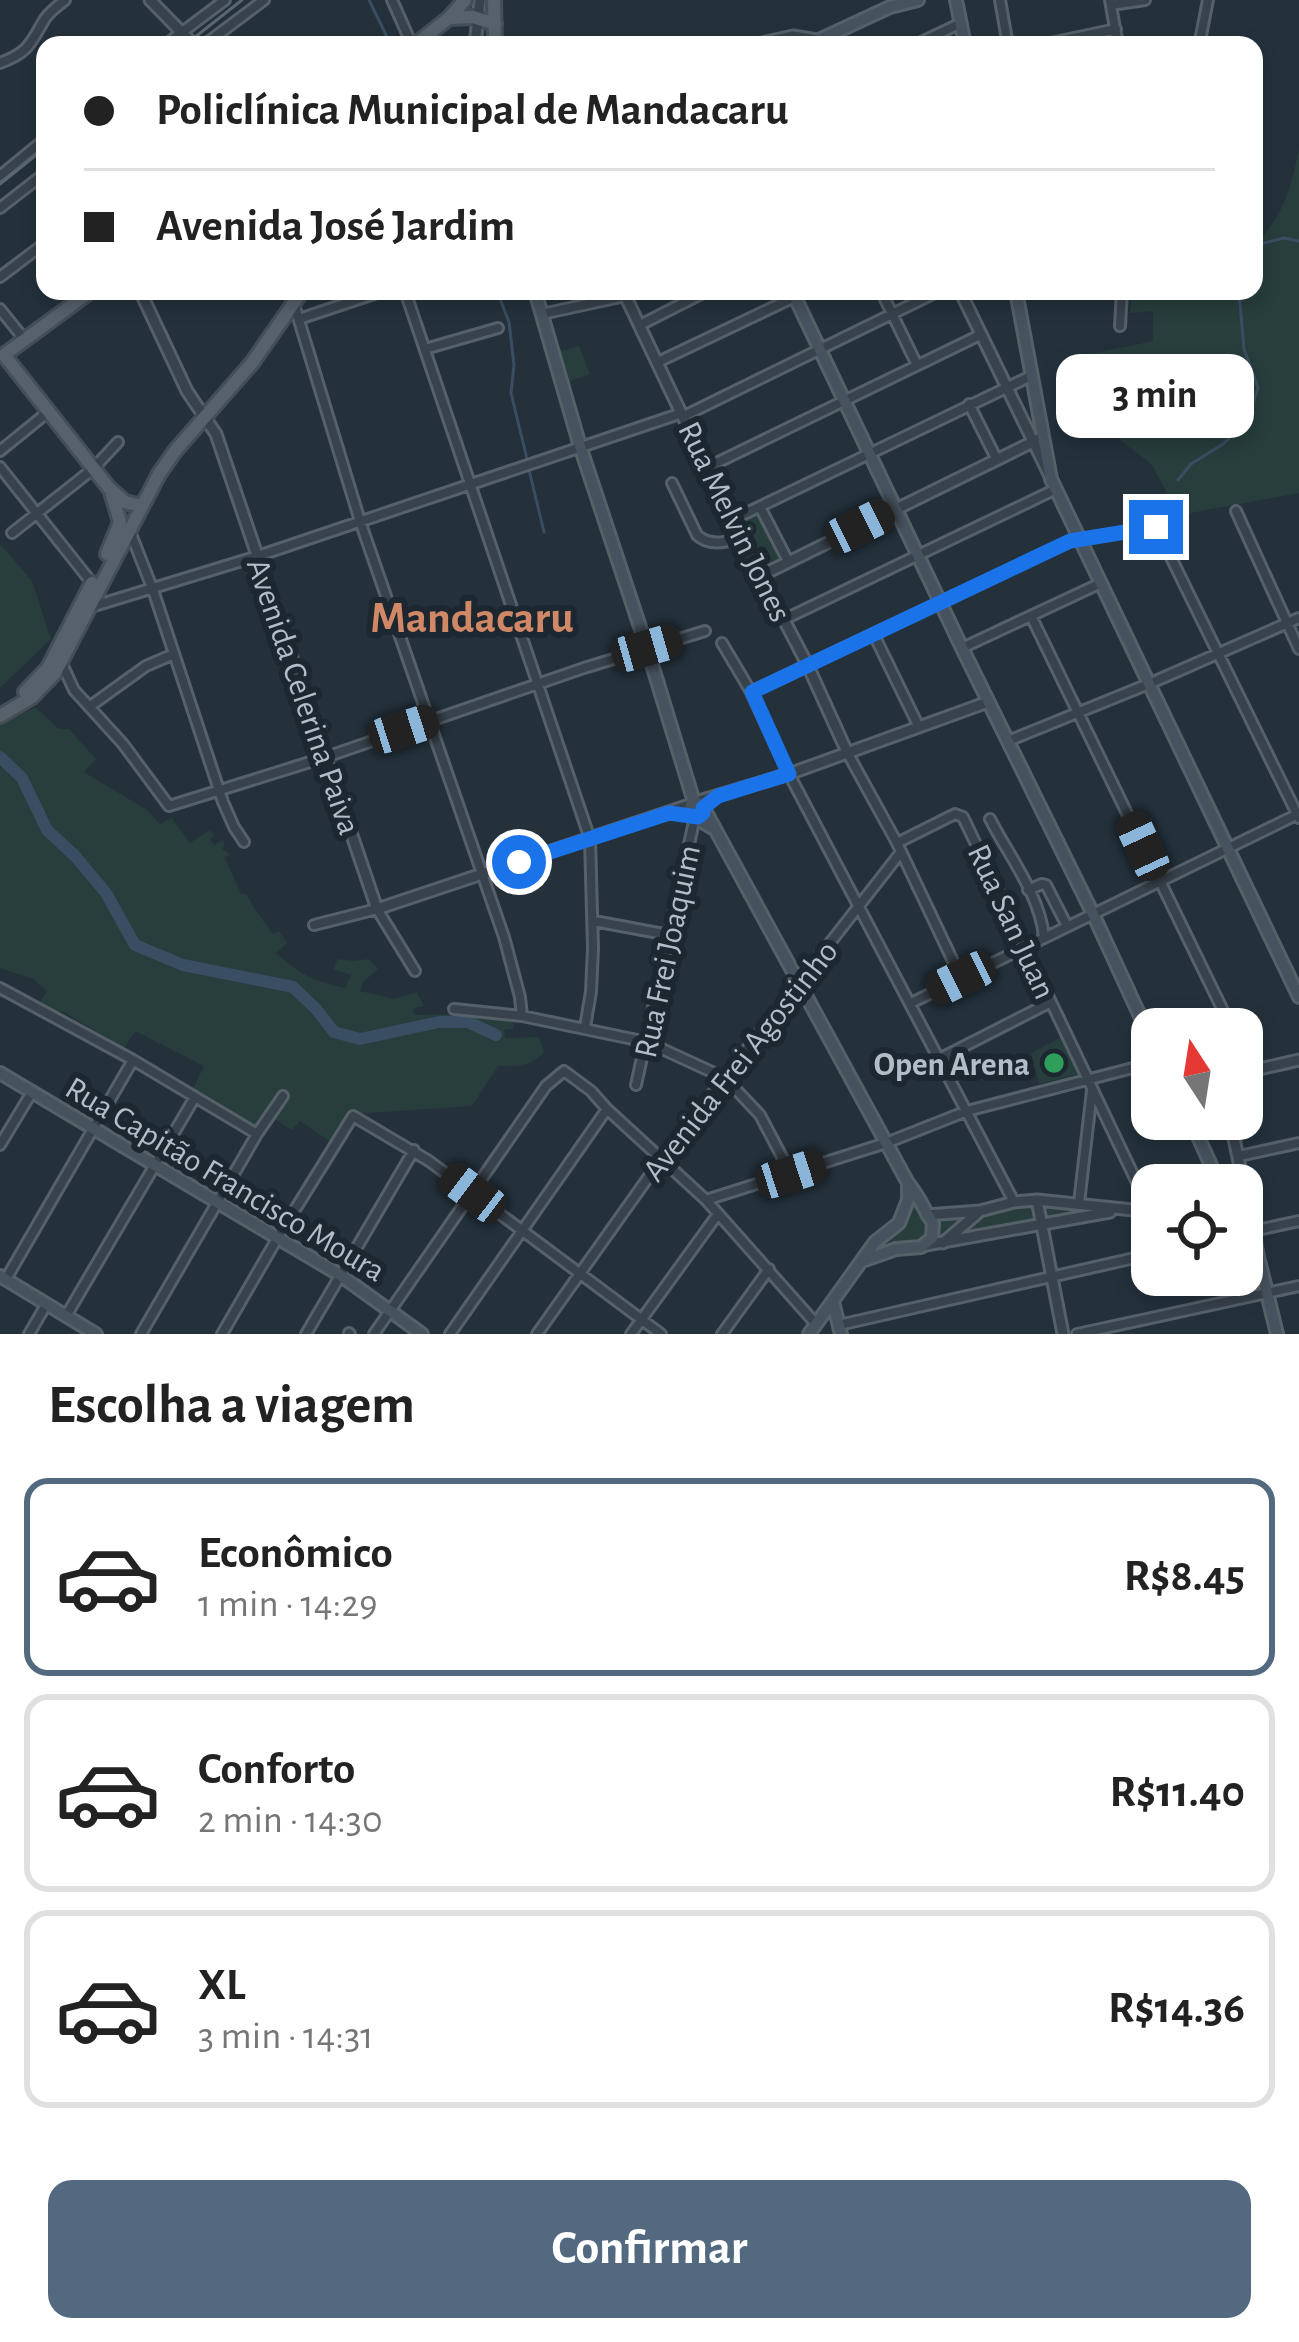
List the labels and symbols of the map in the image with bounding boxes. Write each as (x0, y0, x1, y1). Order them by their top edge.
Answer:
callout: 3 min (1057, 353, 1255, 437)
street label: Rua Melvin Jones (671, 417, 796, 627)
car (820, 494, 900, 558)
route end (1129, 500, 1183, 554)
street label: Avenida Celerina Paiva (240, 555, 365, 839)
district label: Mandacaru (370, 596, 574, 641)
car (607, 621, 687, 675)
car (364, 701, 444, 757)
car (1111, 806, 1175, 886)
route start (492, 835, 546, 889)
street label: Rua San Juan (961, 840, 1061, 1004)
street label: Rua Frei Joaquim (630, 842, 707, 1061)
street label: Avenida Frei Agostinho (637, 935, 845, 1188)
car (921, 946, 1001, 1010)
north arrow (1131, 1008, 1263, 1140)
place label: Open Arena (874, 1049, 1030, 1082)
marker: Open Arena (1041, 1050, 1067, 1076)
street label: Rua Capitão Francisco Moura (59, 1072, 390, 1289)
car (751, 1146, 831, 1202)
car (433, 1157, 513, 1229)

